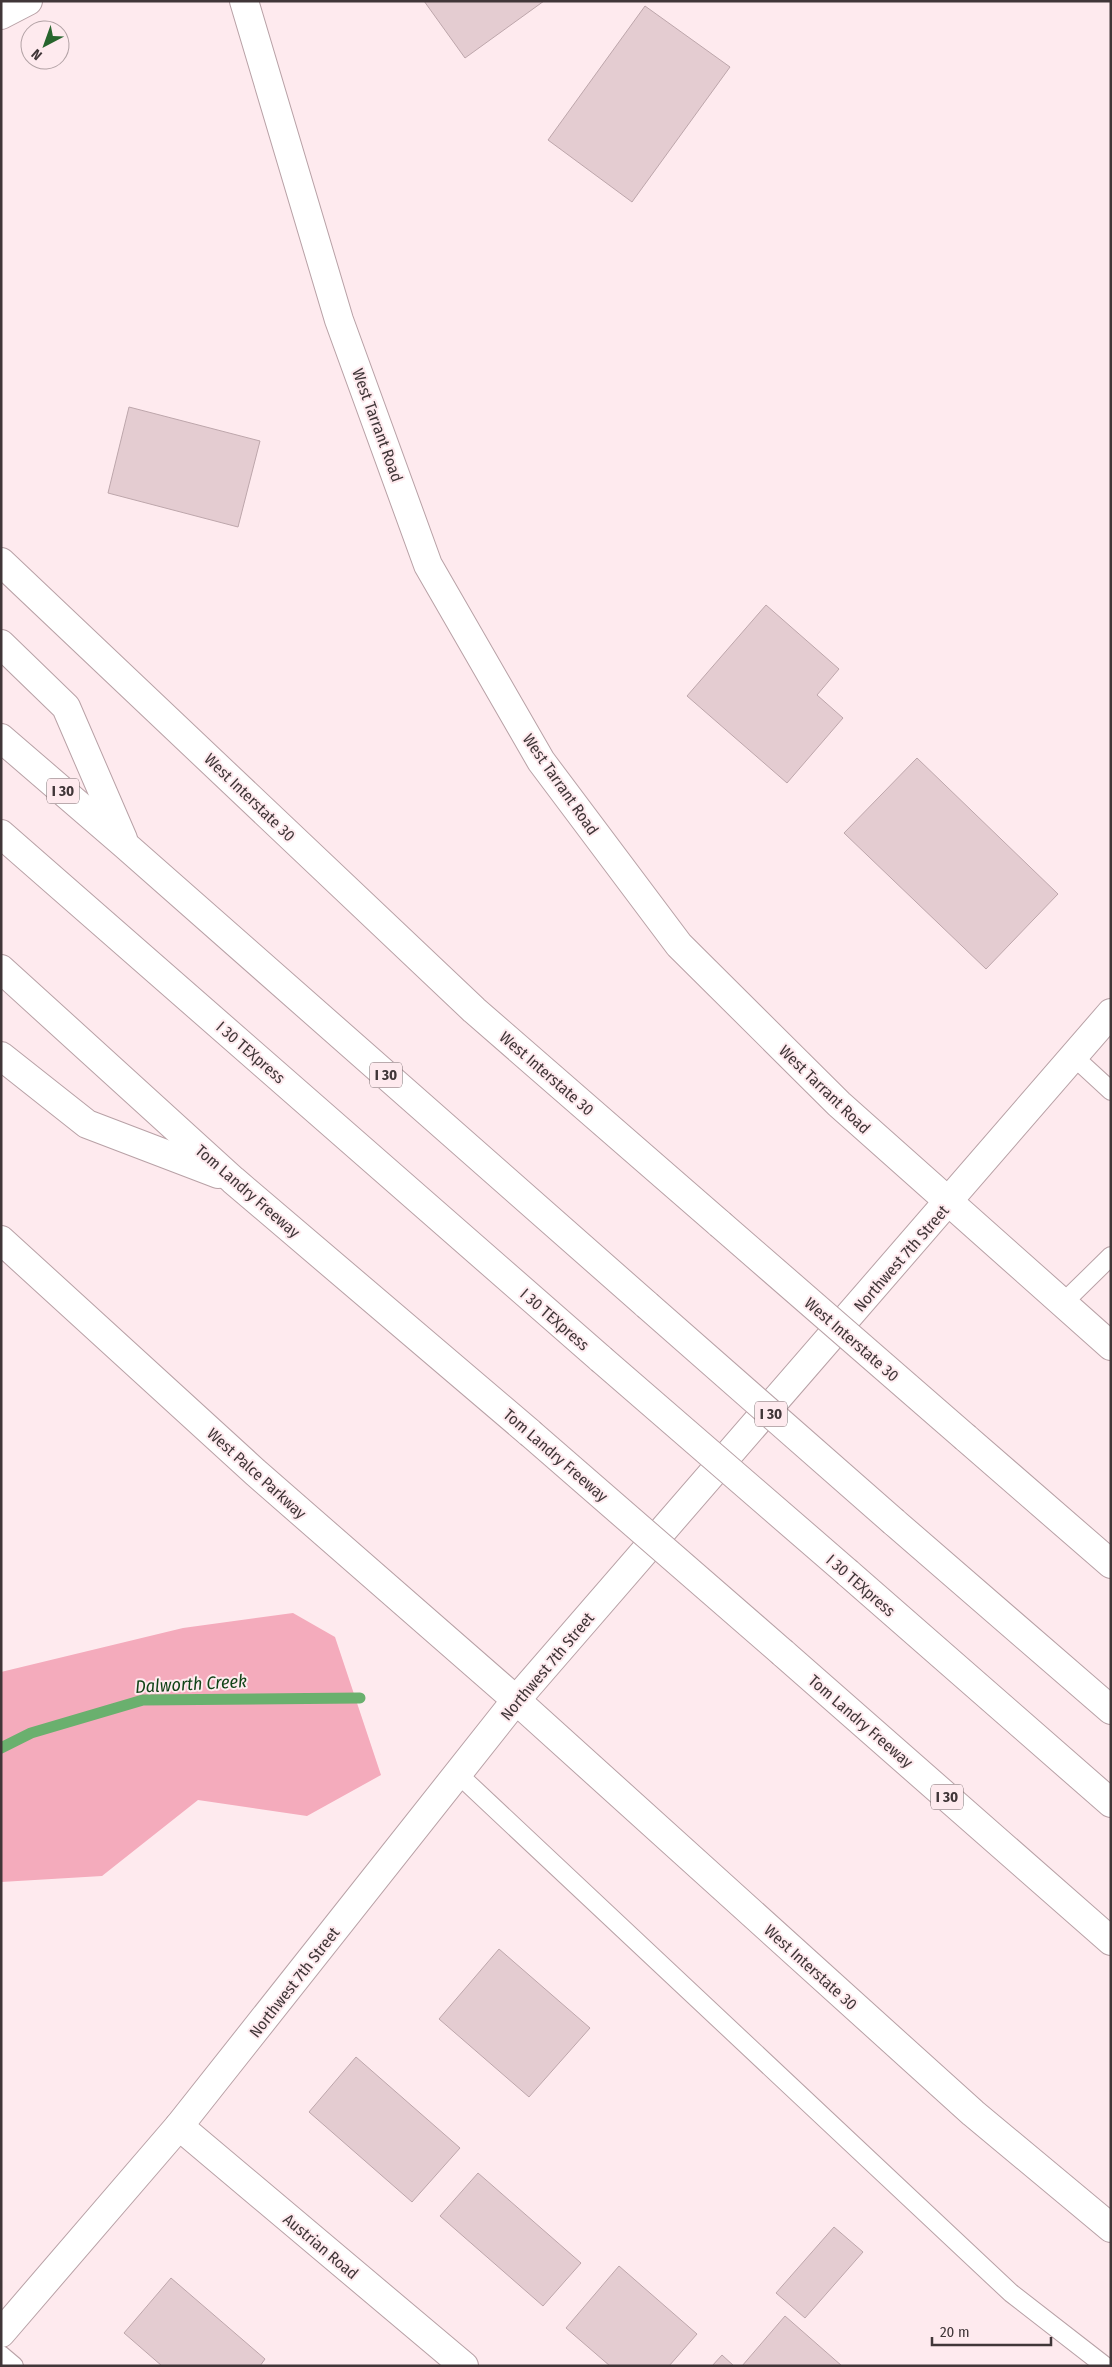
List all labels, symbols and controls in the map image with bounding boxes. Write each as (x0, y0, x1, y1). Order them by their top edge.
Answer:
north arrow (20, 20, 70, 70)
text: N (28, 45, 46, 64)
street label: West Tarrant Road (348, 366, 407, 484)
street label: West Tarrant Road (519, 730, 603, 839)
street label: West Interstate 30 (200, 749, 299, 845)
road number: I 30 (47, 778, 79, 804)
street label: I 30 TEXpress (212, 1017, 289, 1088)
street label: West Interstate 30 (496, 1027, 598, 1119)
street label: West Tarrant Road (775, 1041, 874, 1138)
road number: I 30 (370, 1062, 402, 1088)
street label: Tom Landry Freeway (192, 1141, 304, 1242)
street label: Northwest 7th Street (850, 1201, 953, 1315)
street label: I 30 TEXpress (516, 1284, 593, 1355)
street label: West Interstate 30 (801, 1293, 903, 1385)
road number: I 30 (755, 1402, 787, 1426)
street label: Tom Landry Freeway (500, 1405, 612, 1506)
street label: West Palce Parkway (203, 1424, 311, 1523)
street label: I 30 TEXpress (822, 1550, 899, 1621)
street label: Northwest 7th Street (497, 1608, 598, 1724)
water label: Dalworth Creek (135, 1670, 247, 1698)
street label: Tom Landry Freeway (805, 1671, 917, 1772)
road number: I 30 (931, 1784, 963, 1810)
street label: West Interstate 30 (760, 1921, 861, 2014)
street label: Northwest 7th Street (245, 1923, 344, 2041)
street label: Austrian Road (279, 2210, 362, 2283)
scale bar (932, 2314, 1051, 2346)
text: 20 m (940, 2323, 970, 2341)

